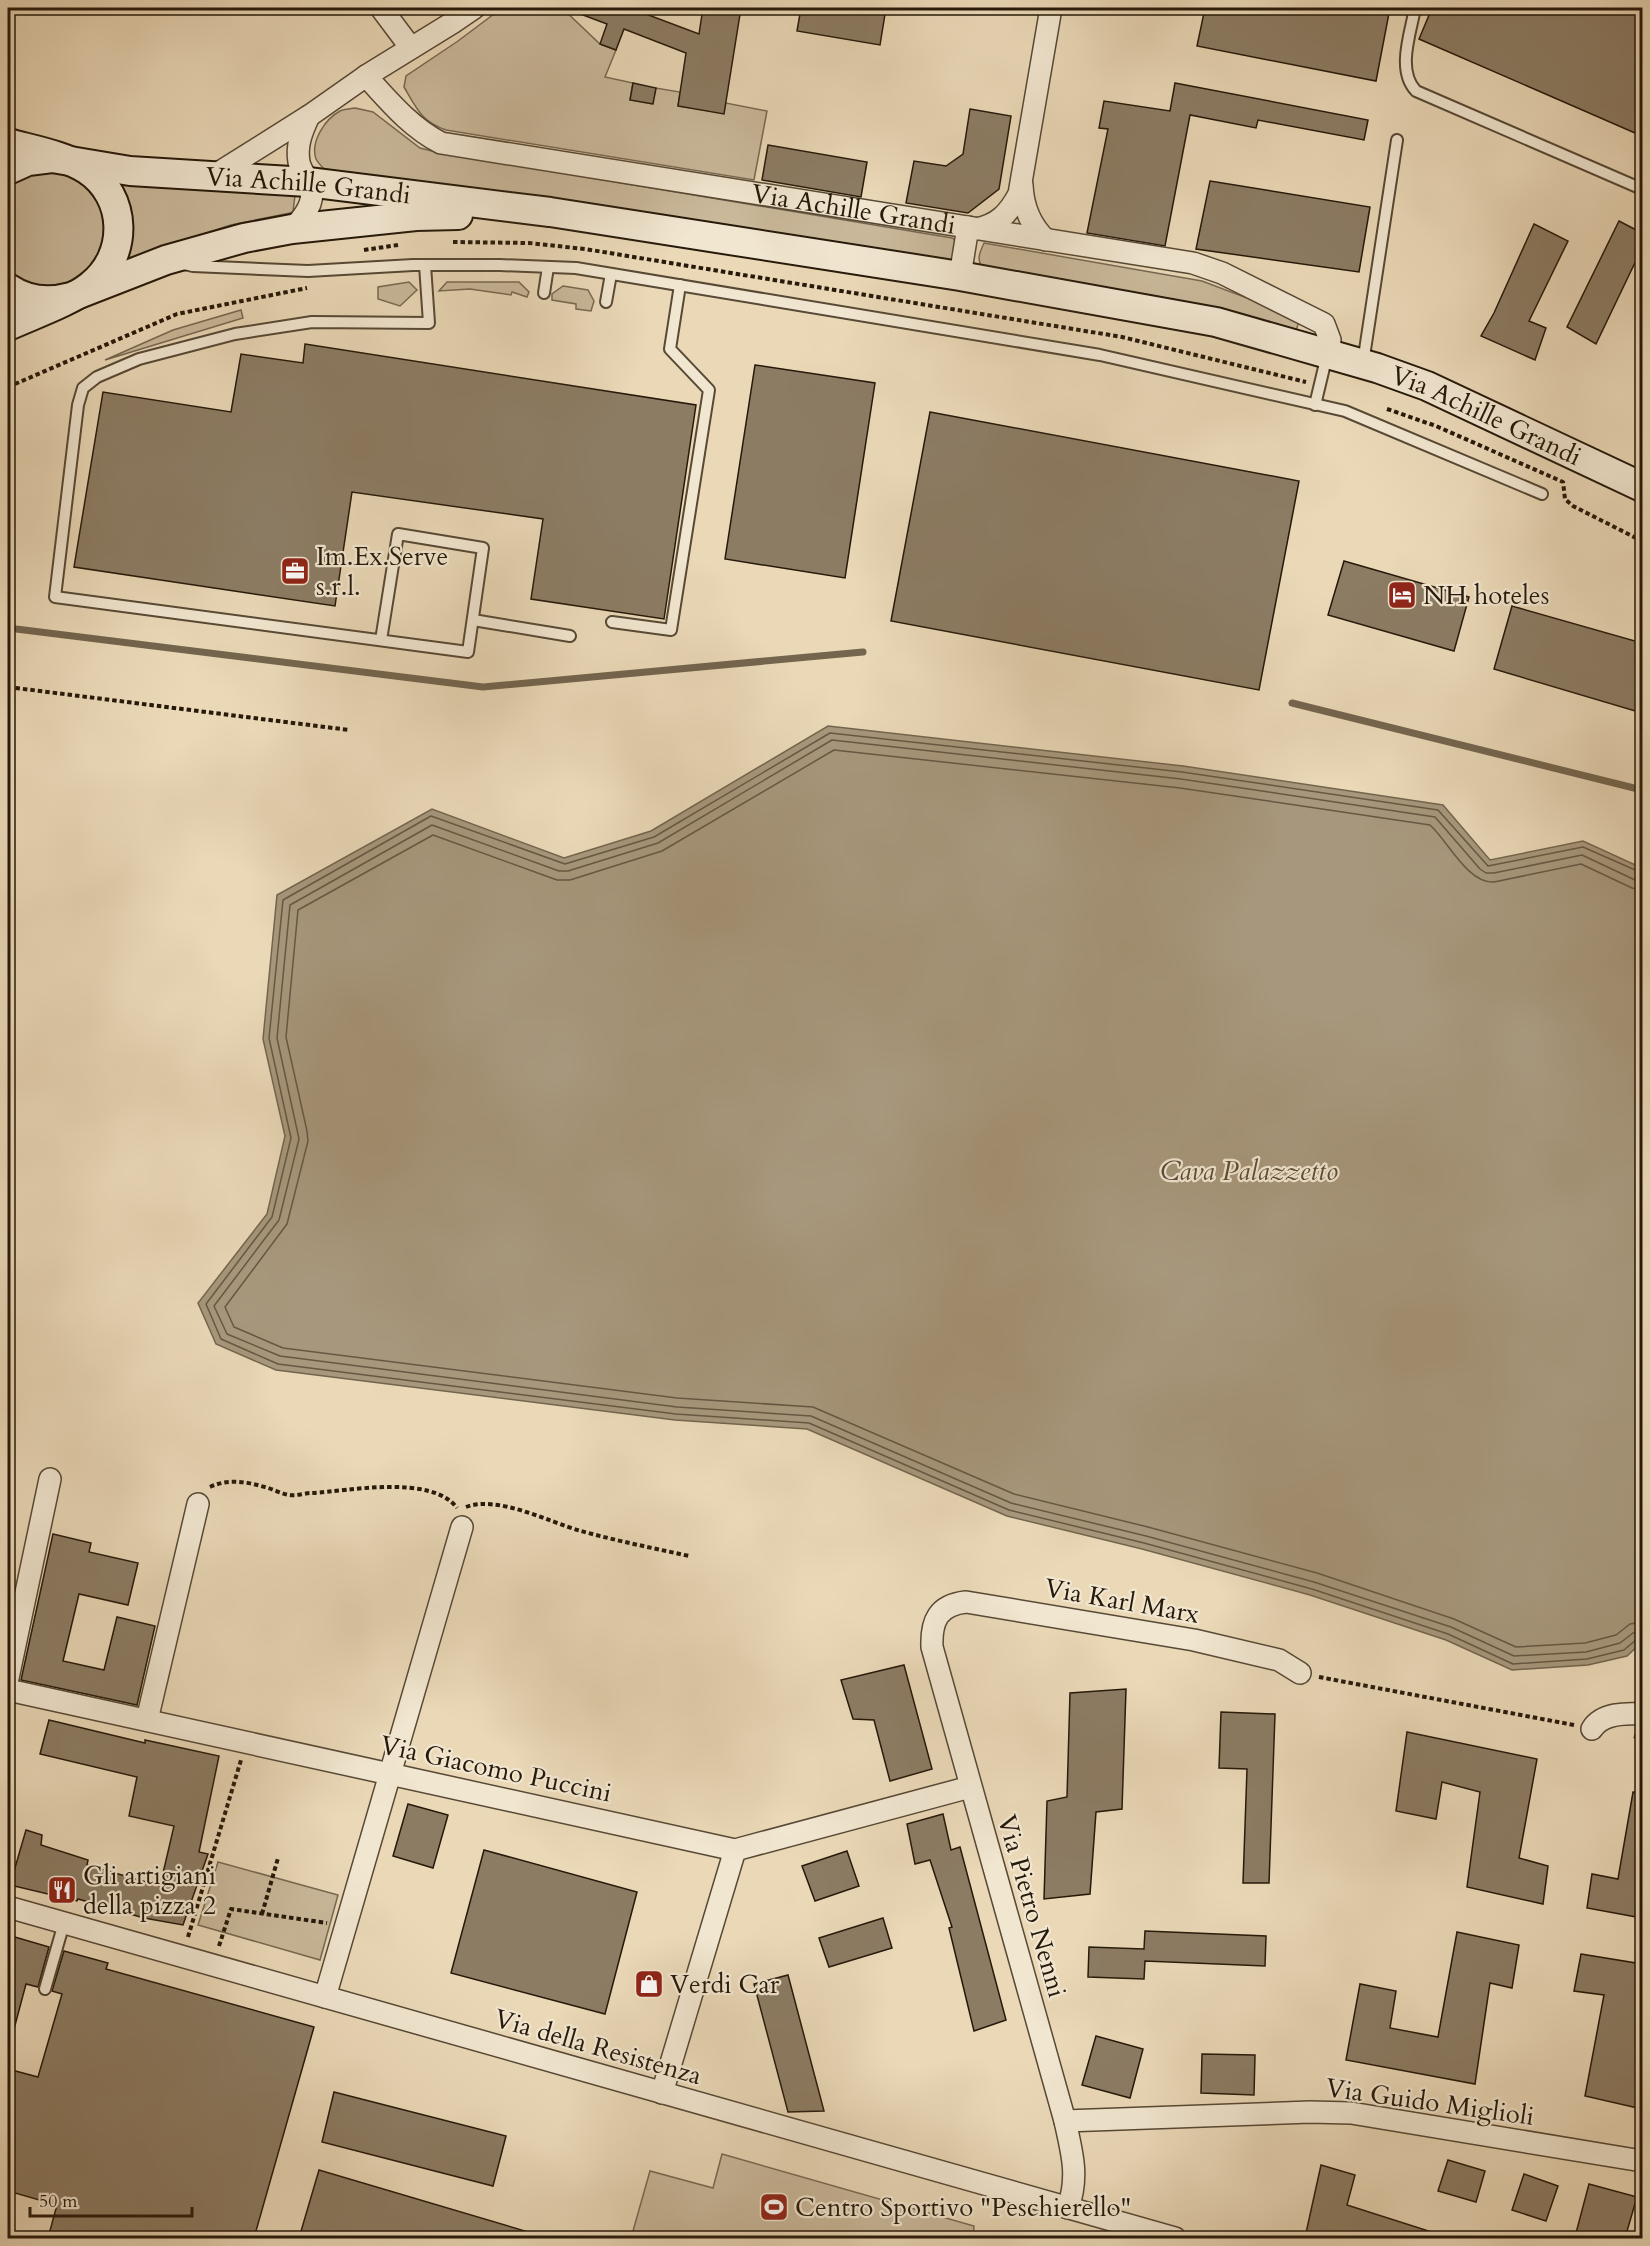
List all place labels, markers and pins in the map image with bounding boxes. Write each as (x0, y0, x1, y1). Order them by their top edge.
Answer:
place label: Im.Ex.Serve s.r.l. (316, 539, 448, 604)
office icon: Im.Ex.Serve s.r.l. (279, 555, 311, 587)
place label: NH hoteles (1423, 578, 1549, 613)
hotel icon: NH hoteles (1386, 579, 1418, 611)
place label: Gli artigiani della pizza 2 (83, 1858, 216, 1923)
restaurant icon: Gli artigiani della pizza 2 (46, 1874, 78, 1906)
place label: Verdi Car (670, 1967, 780, 2002)
shop icon: Verdi Car (633, 1968, 665, 2000)
place label: Centro Sportivo "Peschierello" (795, 2190, 1131, 2225)
sports icon: Centro Sportivo "Peschierello" (758, 2191, 790, 2223)

